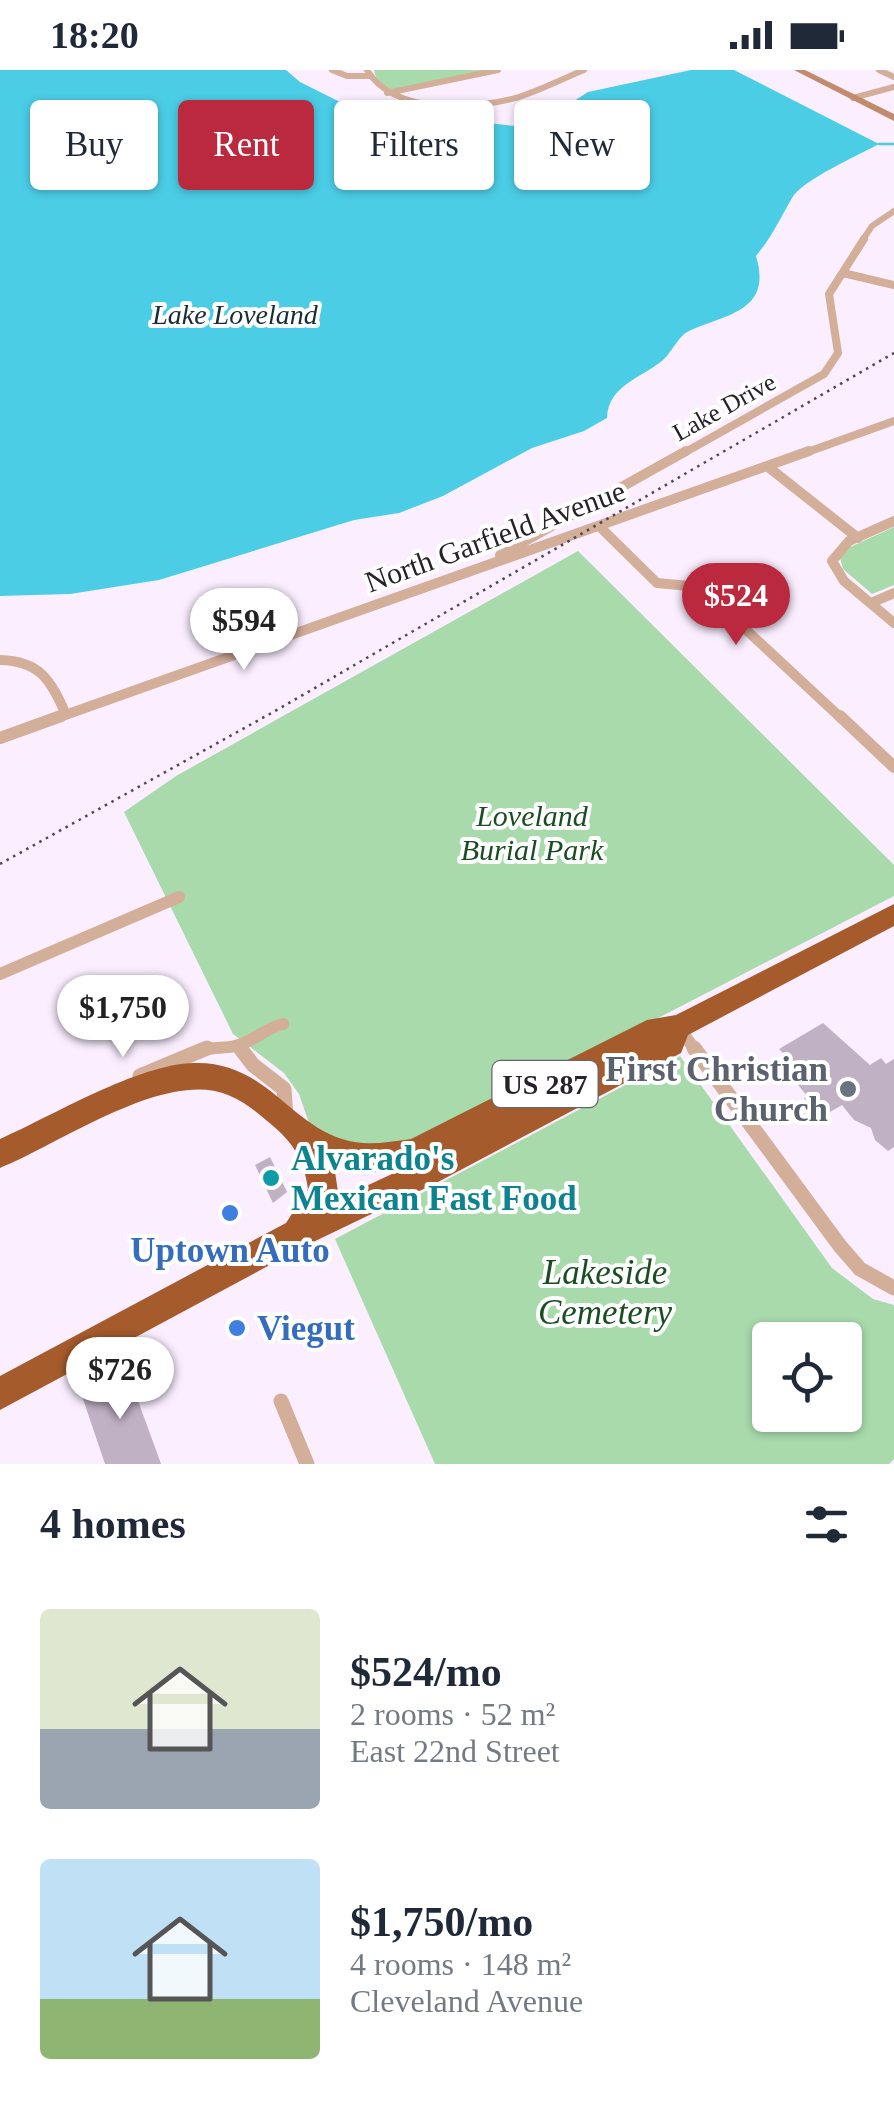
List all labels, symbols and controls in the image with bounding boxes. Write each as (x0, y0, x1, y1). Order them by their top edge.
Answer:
text: 18:20 (50, 14, 139, 56)
chip: Buy (30, 100, 158, 190)
chip: Rent (178, 100, 314, 190)
chip: Filters (334, 100, 494, 190)
chip: New (514, 100, 650, 190)
water label: Lake Loveland (151, 299, 319, 330)
street label: Lake Drive (668, 368, 780, 446)
street label: North Garfield Avenue (360, 474, 630, 598)
pin: $524 (677, 563, 795, 648)
text: $524 (704, 577, 768, 613)
pin: $594 (185, 588, 303, 673)
text: $594 (212, 602, 276, 638)
park label: Loveland Burial Park (461, 799, 604, 866)
pin: $1,750 (42, 975, 204, 1060)
text: $1,750 (79, 989, 167, 1025)
place label: First Christian Church (605, 1050, 828, 1129)
road number: US 287 (492, 1061, 598, 1107)
marker: First Christian Church (837, 1078, 859, 1100)
place label: Alvarado's Mexican Fast Food (291, 1139, 577, 1218)
marker: Alvarado's Mexican Fast Food (260, 1167, 282, 1189)
marker: Uptown Auto (219, 1202, 241, 1224)
place label: Uptown Auto (130, 1231, 330, 1270)
park label: Lakeside Cemetery (538, 1253, 673, 1332)
place label: Viegut (257, 1309, 355, 1348)
marker: Viegut (226, 1317, 248, 1339)
map controls (752, 1322, 862, 1432)
button: locate (752, 1322, 862, 1432)
pin: $726 (61, 1337, 179, 1422)
text: $726 (88, 1351, 152, 1387)
icon: filters (799, 1497, 854, 1552)
text: 4 homes (40, 1501, 186, 1547)
icon: home (120, 1649, 240, 1769)
text: $524/mo (350, 1649, 502, 1695)
text: 2 rooms · 52 m² (350, 1696, 555, 1732)
text: East 22nd Street (350, 1733, 560, 1769)
icon: home (120, 1899, 240, 2019)
text: $1,750/mo (350, 1899, 533, 1945)
text: 4 rooms · 148 m² (350, 1946, 571, 1982)
text: Cleveland Avenue (350, 1983, 583, 2019)

